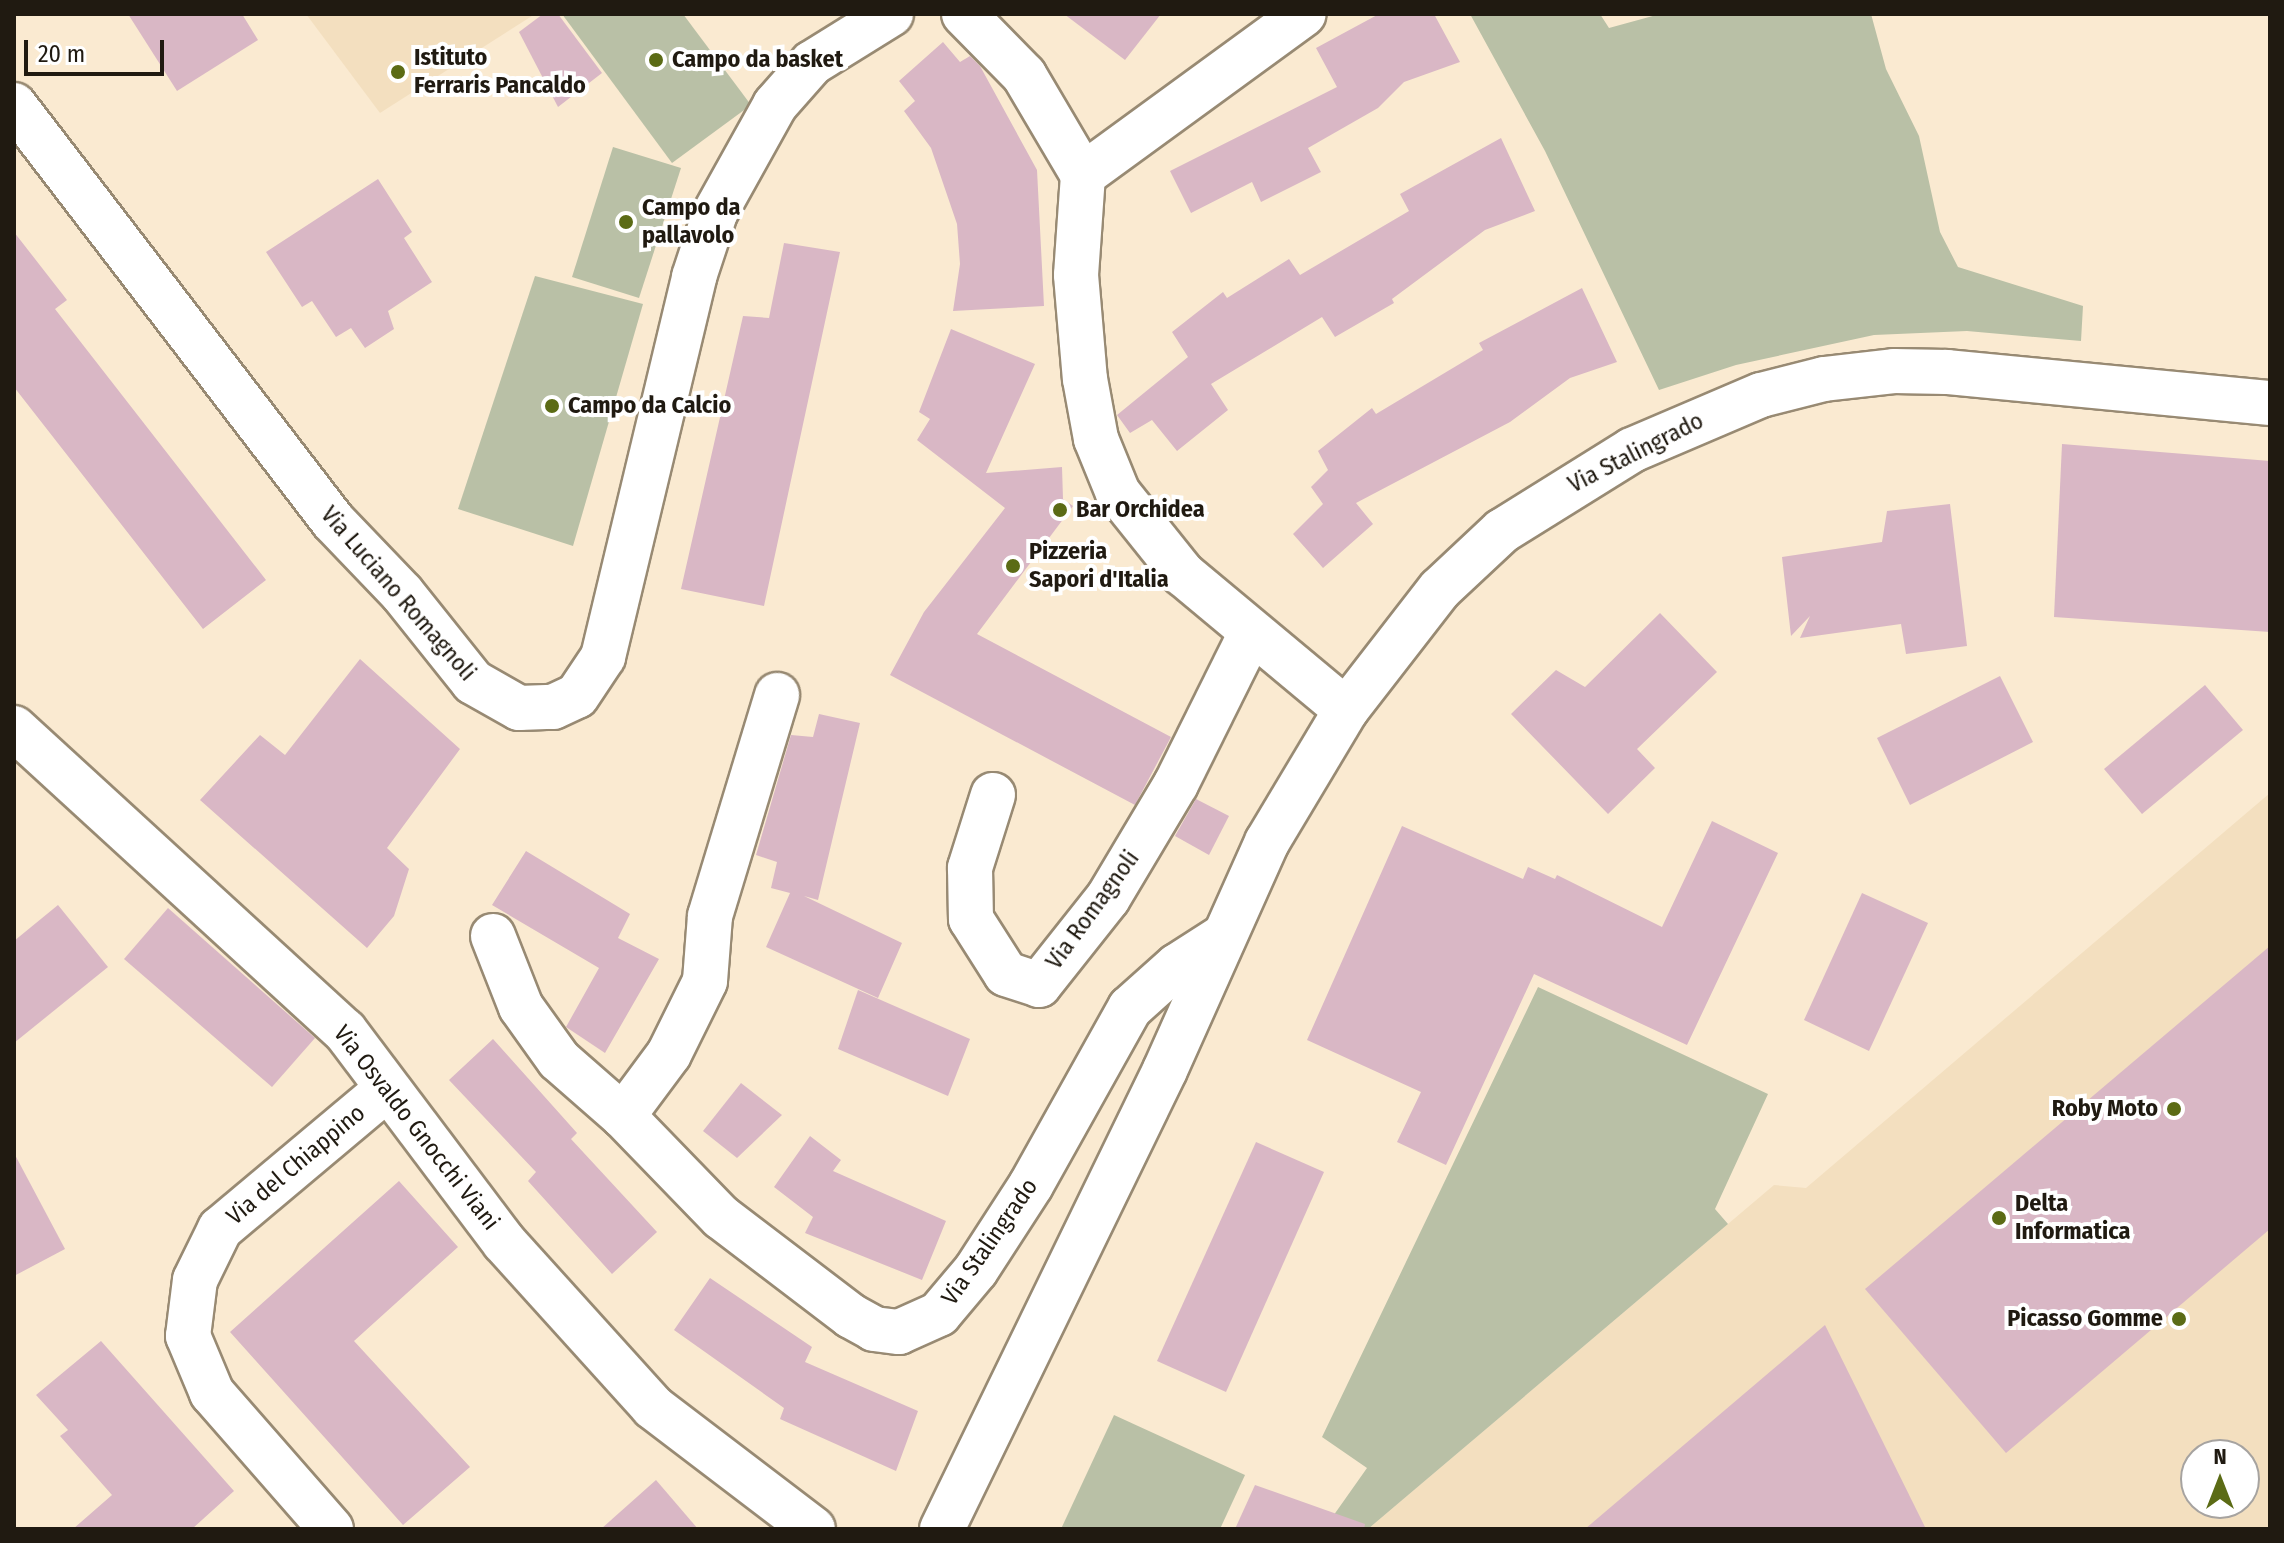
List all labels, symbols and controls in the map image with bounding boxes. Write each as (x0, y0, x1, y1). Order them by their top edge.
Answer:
scale bar (28, 24, 168, 74)
text: 20 m (38, 40, 85, 68)
place label: Istituto Ferraris Pancaldo (414, 44, 586, 100)
place label: Campo da basket (672, 46, 843, 74)
marker: Campo da basket (647, 51, 665, 69)
marker: Istituto Ferraris Pancaldo (389, 63, 407, 81)
place label: Campo da pallavolo (642, 194, 740, 250)
marker: Campo da pallavolo (617, 213, 635, 231)
place label: Campo da Calcio (568, 392, 731, 420)
marker: Campo da Calcio (543, 397, 561, 415)
street label: Via Stalingrado (1564, 407, 1708, 499)
place label: Bar Orchidea (1076, 496, 1205, 524)
street label: Via Luciano Romagnoli (314, 501, 482, 687)
marker: Bar Orchidea (1051, 501, 1069, 519)
place label: Pizzeria Sapori d'Italia (1029, 538, 1169, 594)
marker: Pizzeria Sapori d'Italia (1004, 557, 1022, 575)
street label: Via Romagnoli (1040, 845, 1146, 975)
street label: Via Osvaldo Gnocchi Viani (327, 1020, 505, 1236)
place label: Roby Moto (2052, 1095, 2158, 1123)
street label: Via del Chiappino (221, 1099, 371, 1231)
marker: Roby Moto (2165, 1100, 2183, 1118)
street label: Via Stalingrado (936, 1173, 1044, 1311)
place label: Delta Informatica (2015, 1190, 2130, 1246)
marker: Delta Informatica (1990, 1209, 2008, 1227)
place label: Picasso Gomme (2007, 1305, 2163, 1333)
marker: Picasso Gomme (2170, 1310, 2188, 1328)
north arrow (2180, 1439, 2260, 1519)
text: N (2213, 1443, 2227, 1470)

